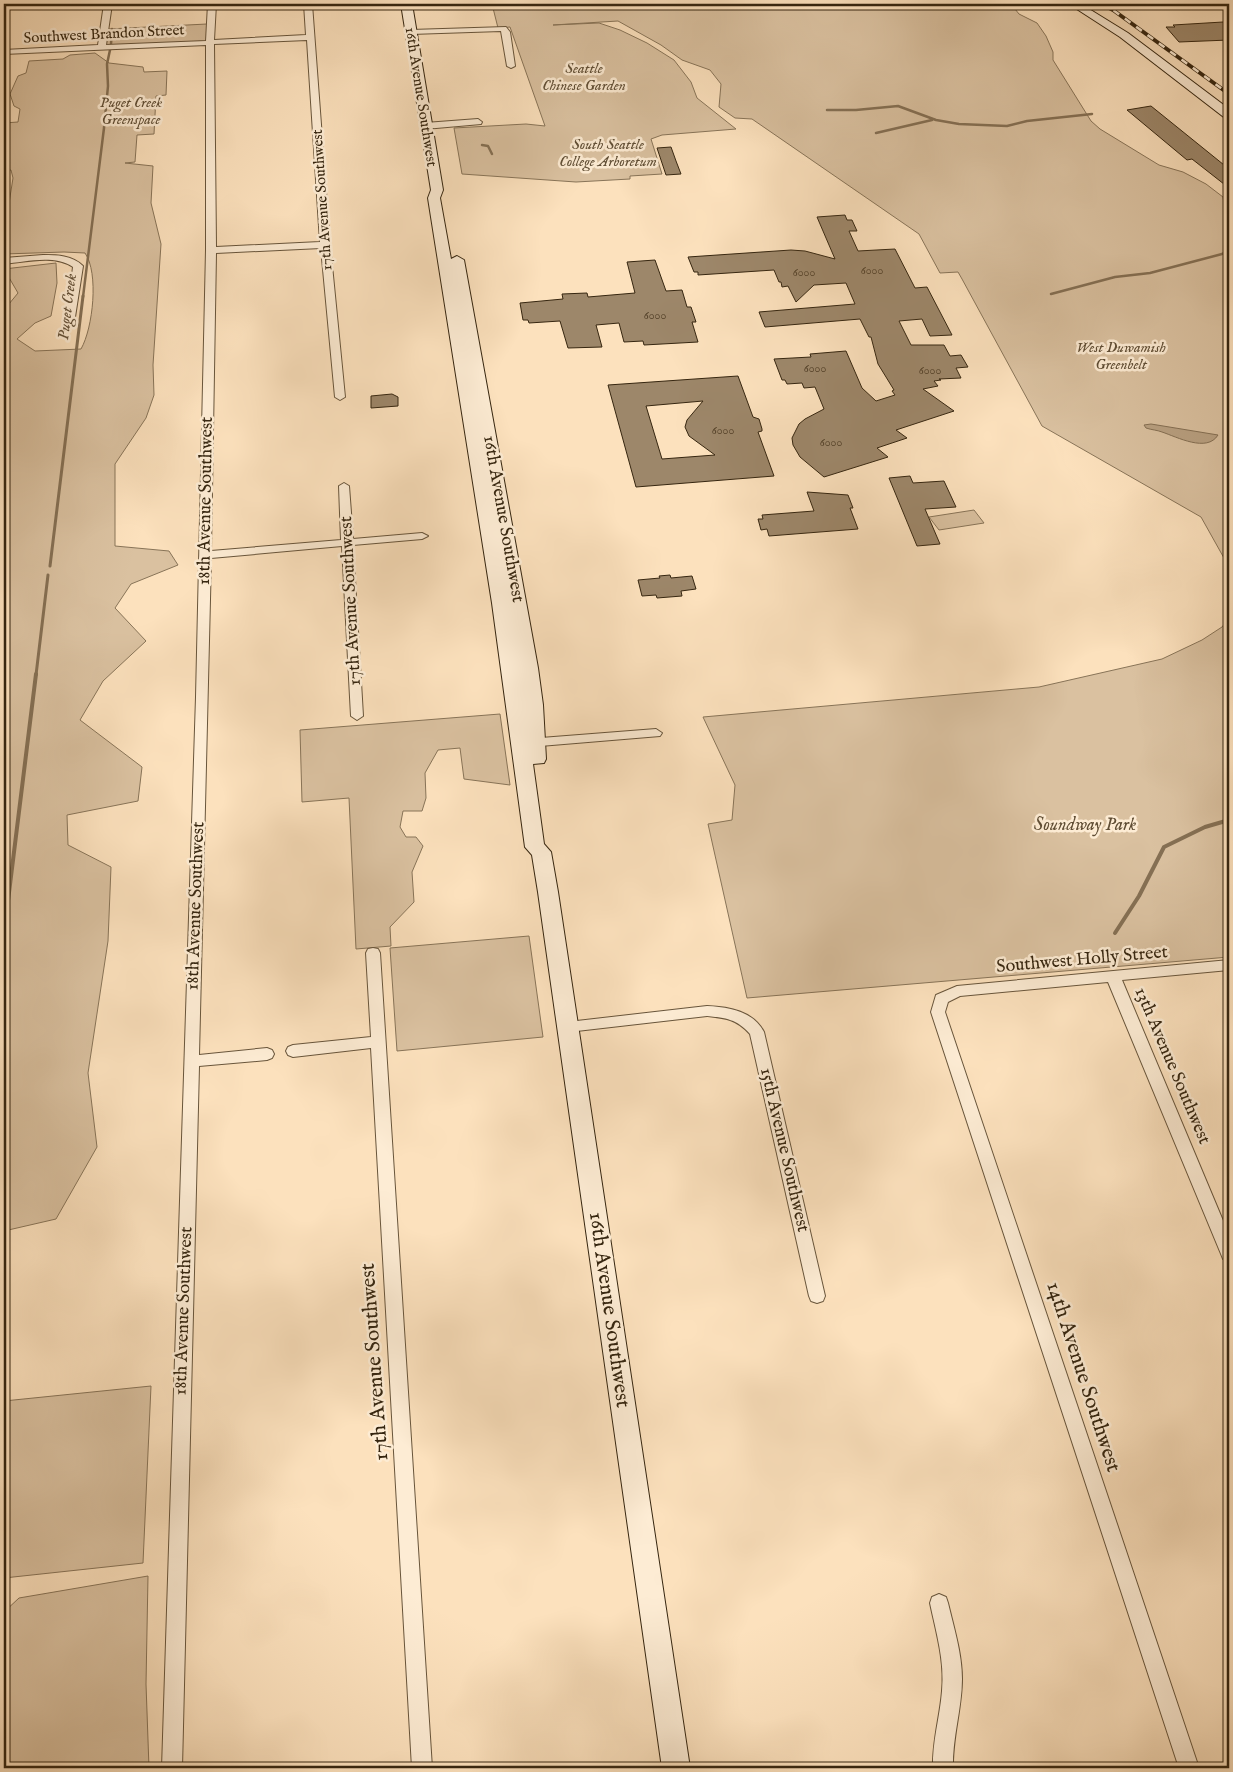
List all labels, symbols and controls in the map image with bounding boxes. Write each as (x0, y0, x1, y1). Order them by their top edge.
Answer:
street label: Southwest Brandon Street (23, 20, 185, 48)
street label: 16th Avenue Southwest (401, 26, 441, 168)
park label: Seattle Chinese Garden (542, 59, 626, 95)
park label: Puget Creek Greenspace (100, 93, 162, 129)
street label: 17th Avenue Southwest (308, 129, 336, 271)
park label: South Seattle College Arboretum (559, 135, 657, 172)
house number: 6000 (861, 263, 883, 278)
house number: 6000 (793, 265, 815, 280)
water label: Puget Creek (54, 272, 82, 341)
house number: 6000 (644, 308, 666, 323)
park label: West Duwamish Greenbelt (1076, 338, 1166, 374)
house number: 6000 (804, 361, 826, 376)
house number: 6000 (919, 363, 941, 378)
street label: 18th Avenue Southwest (193, 417, 219, 585)
house number: 6000 (712, 423, 734, 438)
street label: 16th Avenue Southwest (477, 434, 529, 604)
house number: 6000 (820, 435, 842, 450)
street label: 17th Avenue Southwest (335, 516, 367, 686)
park label: Soundway Park (1034, 814, 1136, 837)
street label: 18th Avenue Southwest (182, 821, 210, 991)
street label: Southwest Holly Street (995, 941, 1169, 979)
street label: 13th Avenue Southwest (1129, 984, 1215, 1148)
street label: 15th Avenue Southwest (754, 1066, 814, 1234)
street label: 16th Avenue Southwest (582, 1210, 636, 1410)
street label: 18th Avenue Southwest (170, 1226, 198, 1396)
street label: 17th Avenue Southwest (355, 1262, 395, 1462)
street label: 14th Avenue Southwest (1039, 1278, 1127, 1476)

